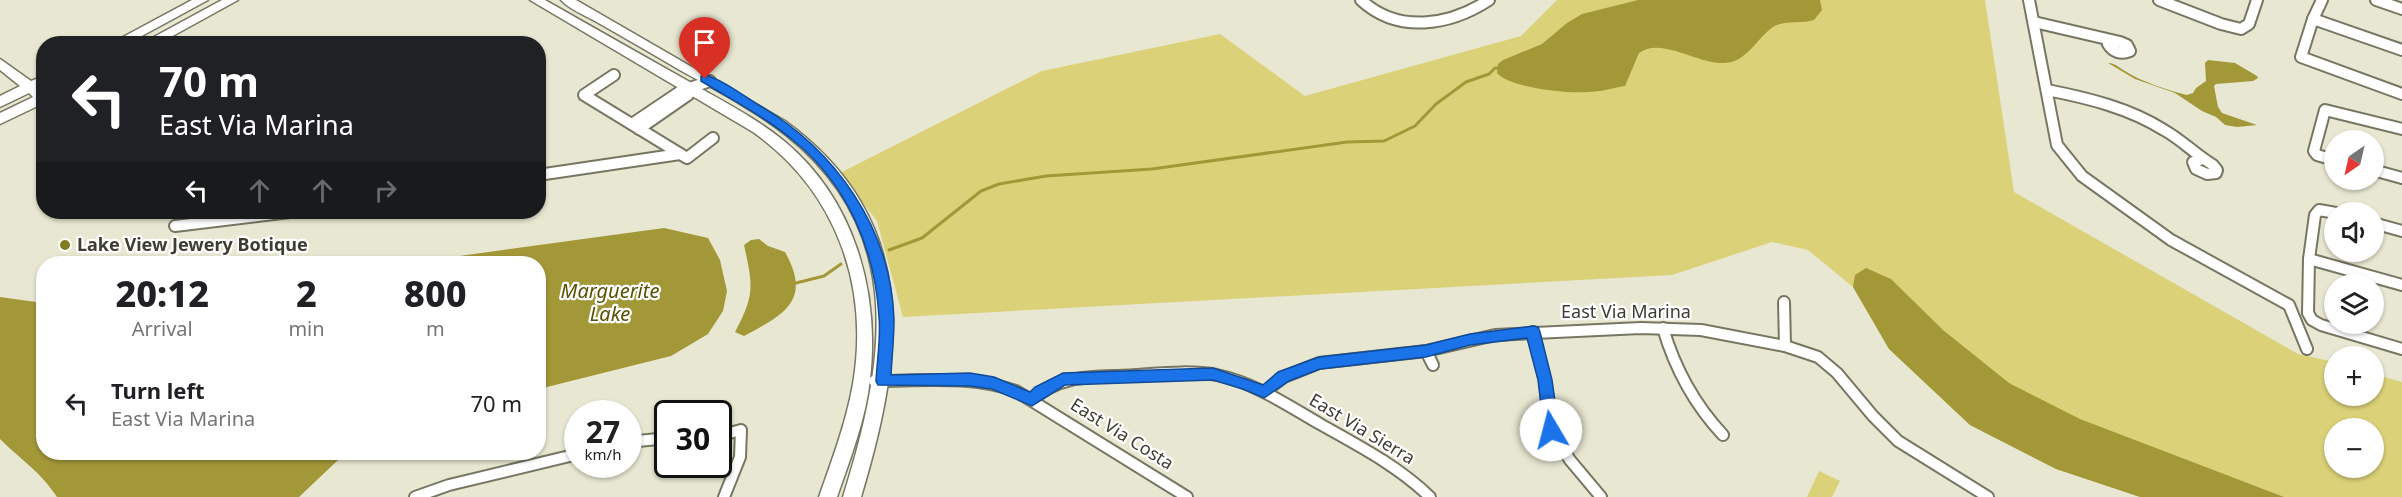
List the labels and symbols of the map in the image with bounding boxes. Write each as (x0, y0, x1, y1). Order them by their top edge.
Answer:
pin (679, 17, 730, 79)
north arrow (2324, 130, 2384, 190)
place label: Lake View Jewery Botique (77, 232, 308, 256)
marker: Lake View Jewery Botique (58, 238, 72, 252)
water label: Marguerite Lake (561, 277, 659, 327)
street label: East Via Marina (1561, 299, 1691, 323)
street label: East Via Sierra (1305, 387, 1420, 469)
street label: East Via Costa (1066, 392, 1179, 474)
position arrow (1519, 398, 1583, 462)
speed limit sign: 30 (654, 400, 732, 478)

